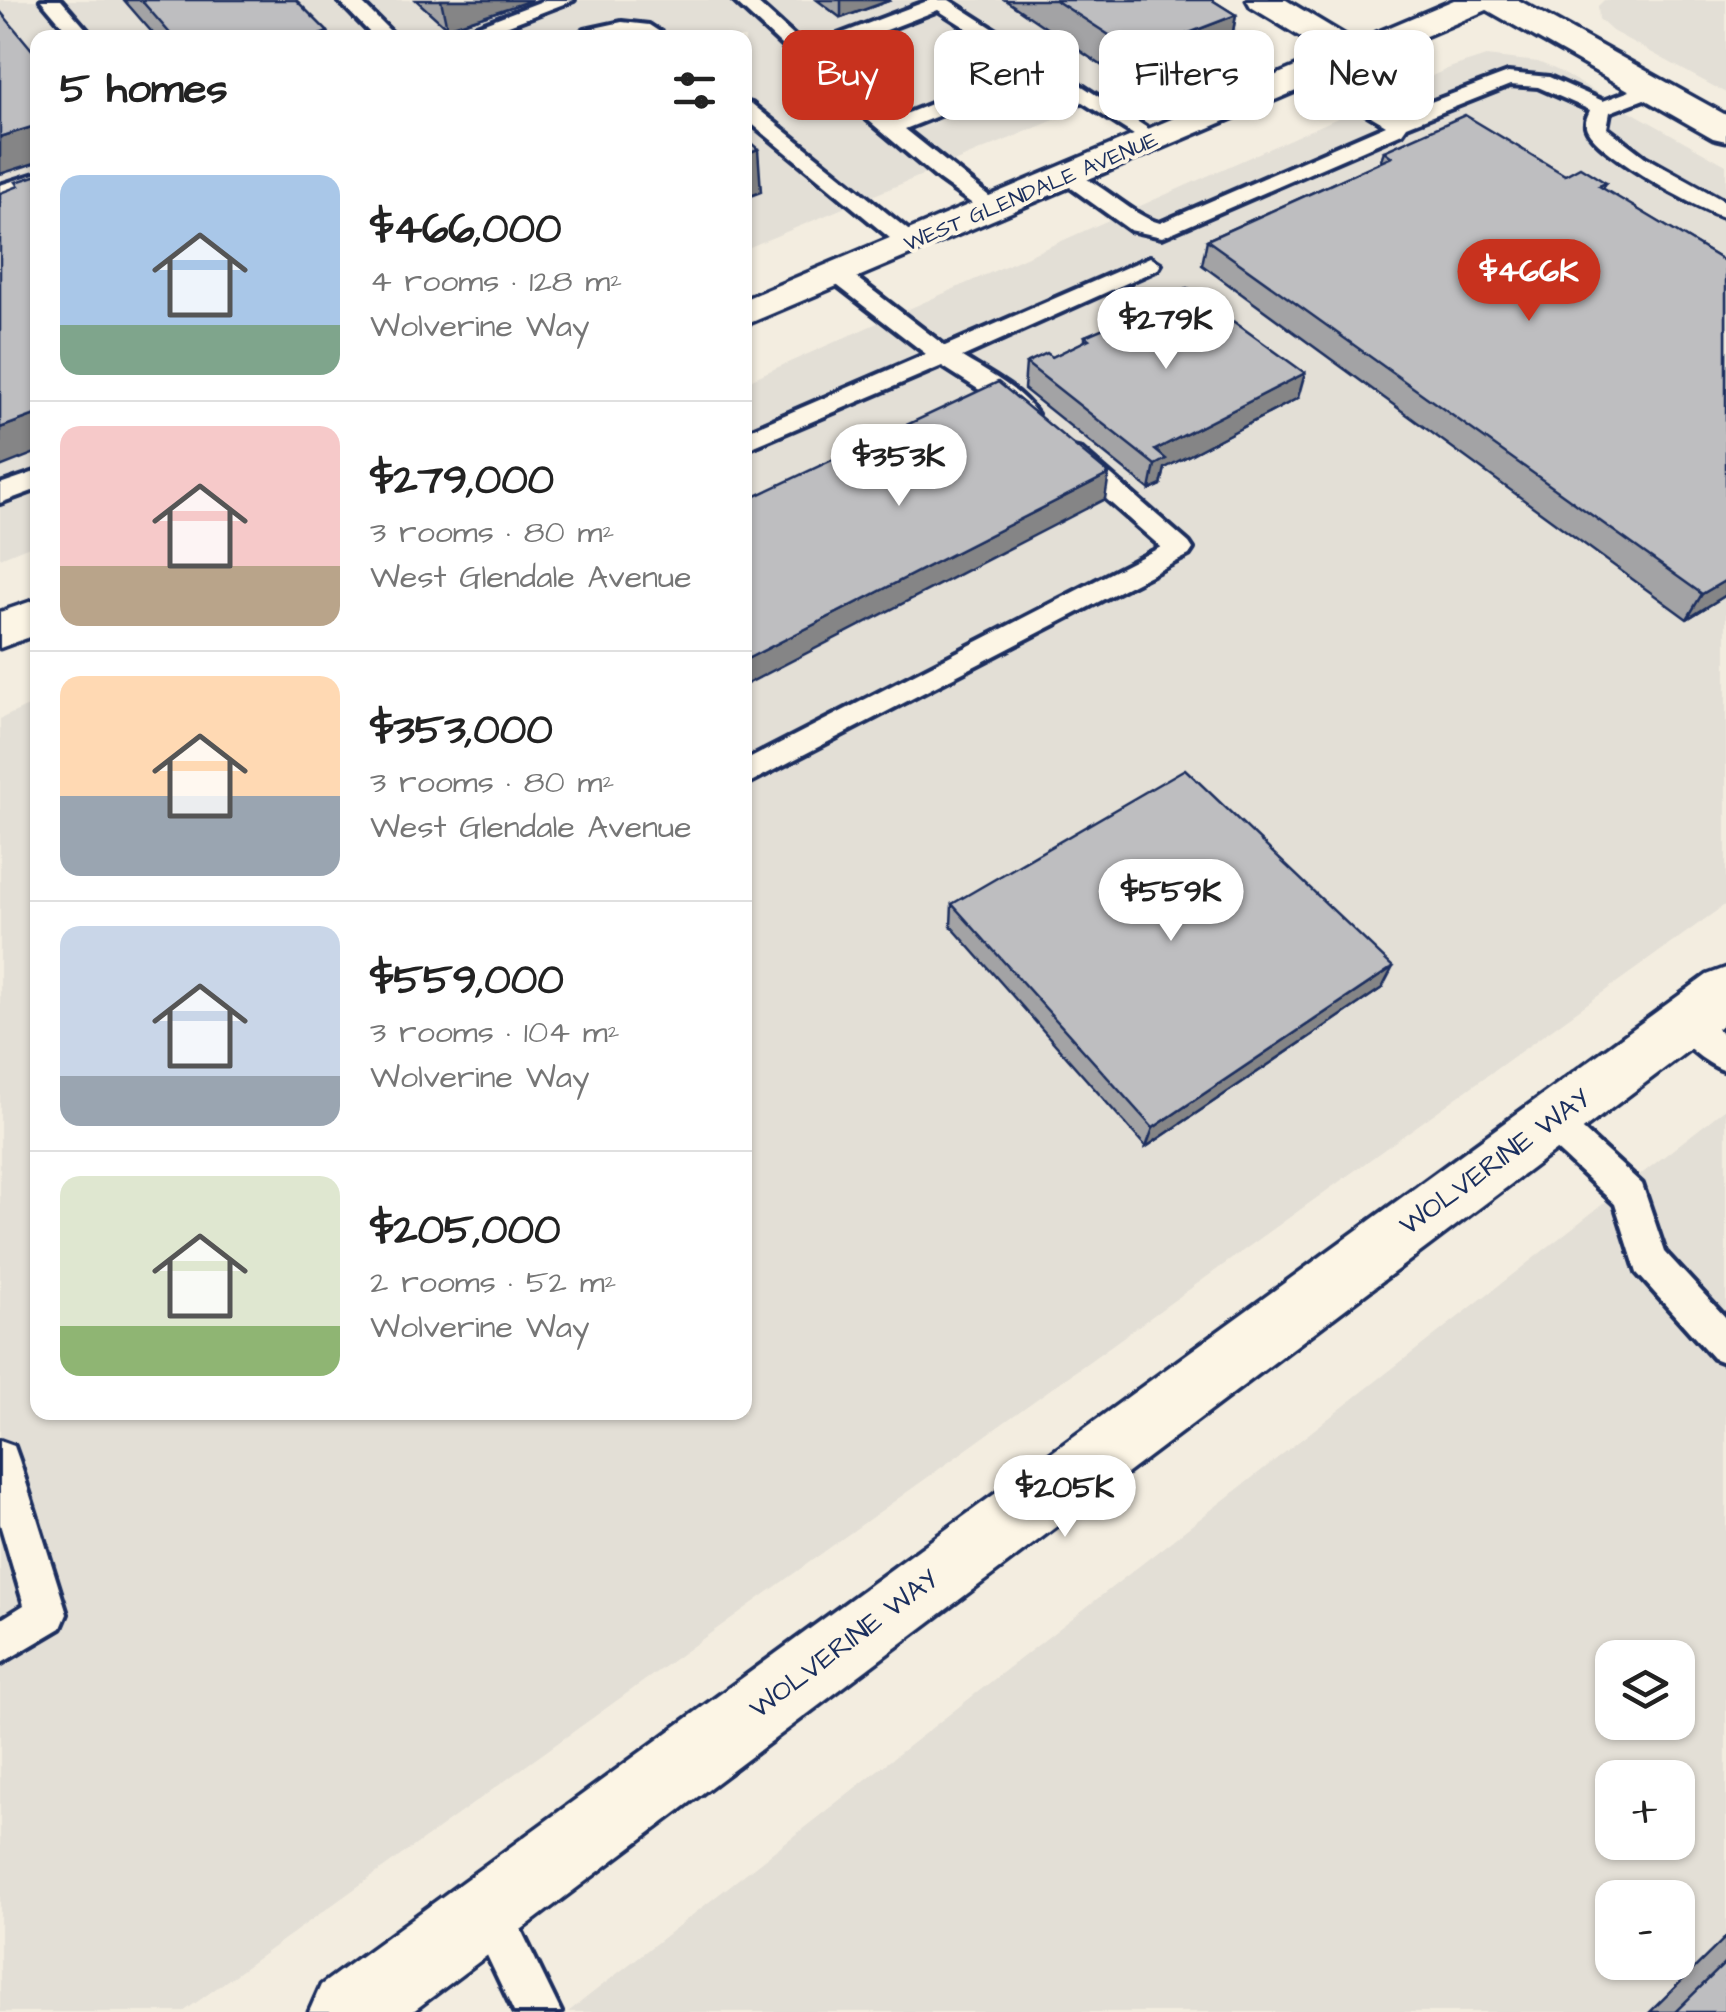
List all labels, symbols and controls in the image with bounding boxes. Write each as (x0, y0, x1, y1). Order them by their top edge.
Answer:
chip: Buy (782, 30, 914, 120)
chip: Rent (934, 30, 1079, 120)
chip: Filters (1099, 30, 1274, 120)
chip: New (1294, 30, 1434, 120)
text: 5 homes (60, 61, 227, 119)
icon: filters (667, 63, 722, 118)
street label: WEST GLENDALE AVENUE (899, 124, 1163, 260)
text: $466,000 (370, 201, 562, 259)
icon: home (140, 215, 260, 335)
pin: $466K (1459, 239, 1599, 324)
text: $466K (1479, 249, 1579, 294)
text: 4 rooms · 128 m² (370, 259, 622, 304)
pin: $279K (1096, 287, 1236, 372)
text: $279K (1119, 297, 1213, 342)
text: Wolverine Way (370, 304, 590, 349)
pin: $353K (829, 424, 969, 509)
text: $353K (853, 434, 945, 479)
text: $279,000 (370, 452, 554, 510)
icon: home (140, 466, 260, 586)
text: 3 rooms · 80 m² (370, 510, 615, 555)
text: West Glendale Avenue (370, 555, 692, 600)
text: $353,000 (370, 702, 553, 760)
icon: home (140, 716, 260, 836)
text: 3 rooms · 80 m² (370, 760, 615, 805)
text: West Glendale Avenue (370, 805, 692, 850)
pin: $559K (1101, 859, 1241, 944)
text: $559K (1121, 869, 1221, 914)
text: $559,000 (370, 952, 564, 1010)
icon: home (140, 966, 260, 1086)
text: 3 rooms · 104 m² (370, 1010, 620, 1055)
text: Wolverine Way (370, 1055, 590, 1100)
street label: WOLVERINE WAY (1392, 1079, 1598, 1245)
text: $205,000 (370, 1202, 561, 1260)
icon: home (140, 1216, 260, 1336)
text: 2 rooms · 52 m² (370, 1260, 617, 1305)
text: Wolverine Way (370, 1305, 590, 1350)
pin: $205K (995, 1455, 1135, 1540)
text: $205K (1016, 1465, 1114, 1510)
street label: WOLVERINE WAY (741, 1560, 947, 1728)
map controls (1595, 1640, 1695, 1980)
button: layers (1595, 1640, 1695, 1740)
button: + (1595, 1760, 1695, 1860)
button: − (1595, 1880, 1695, 1980)

